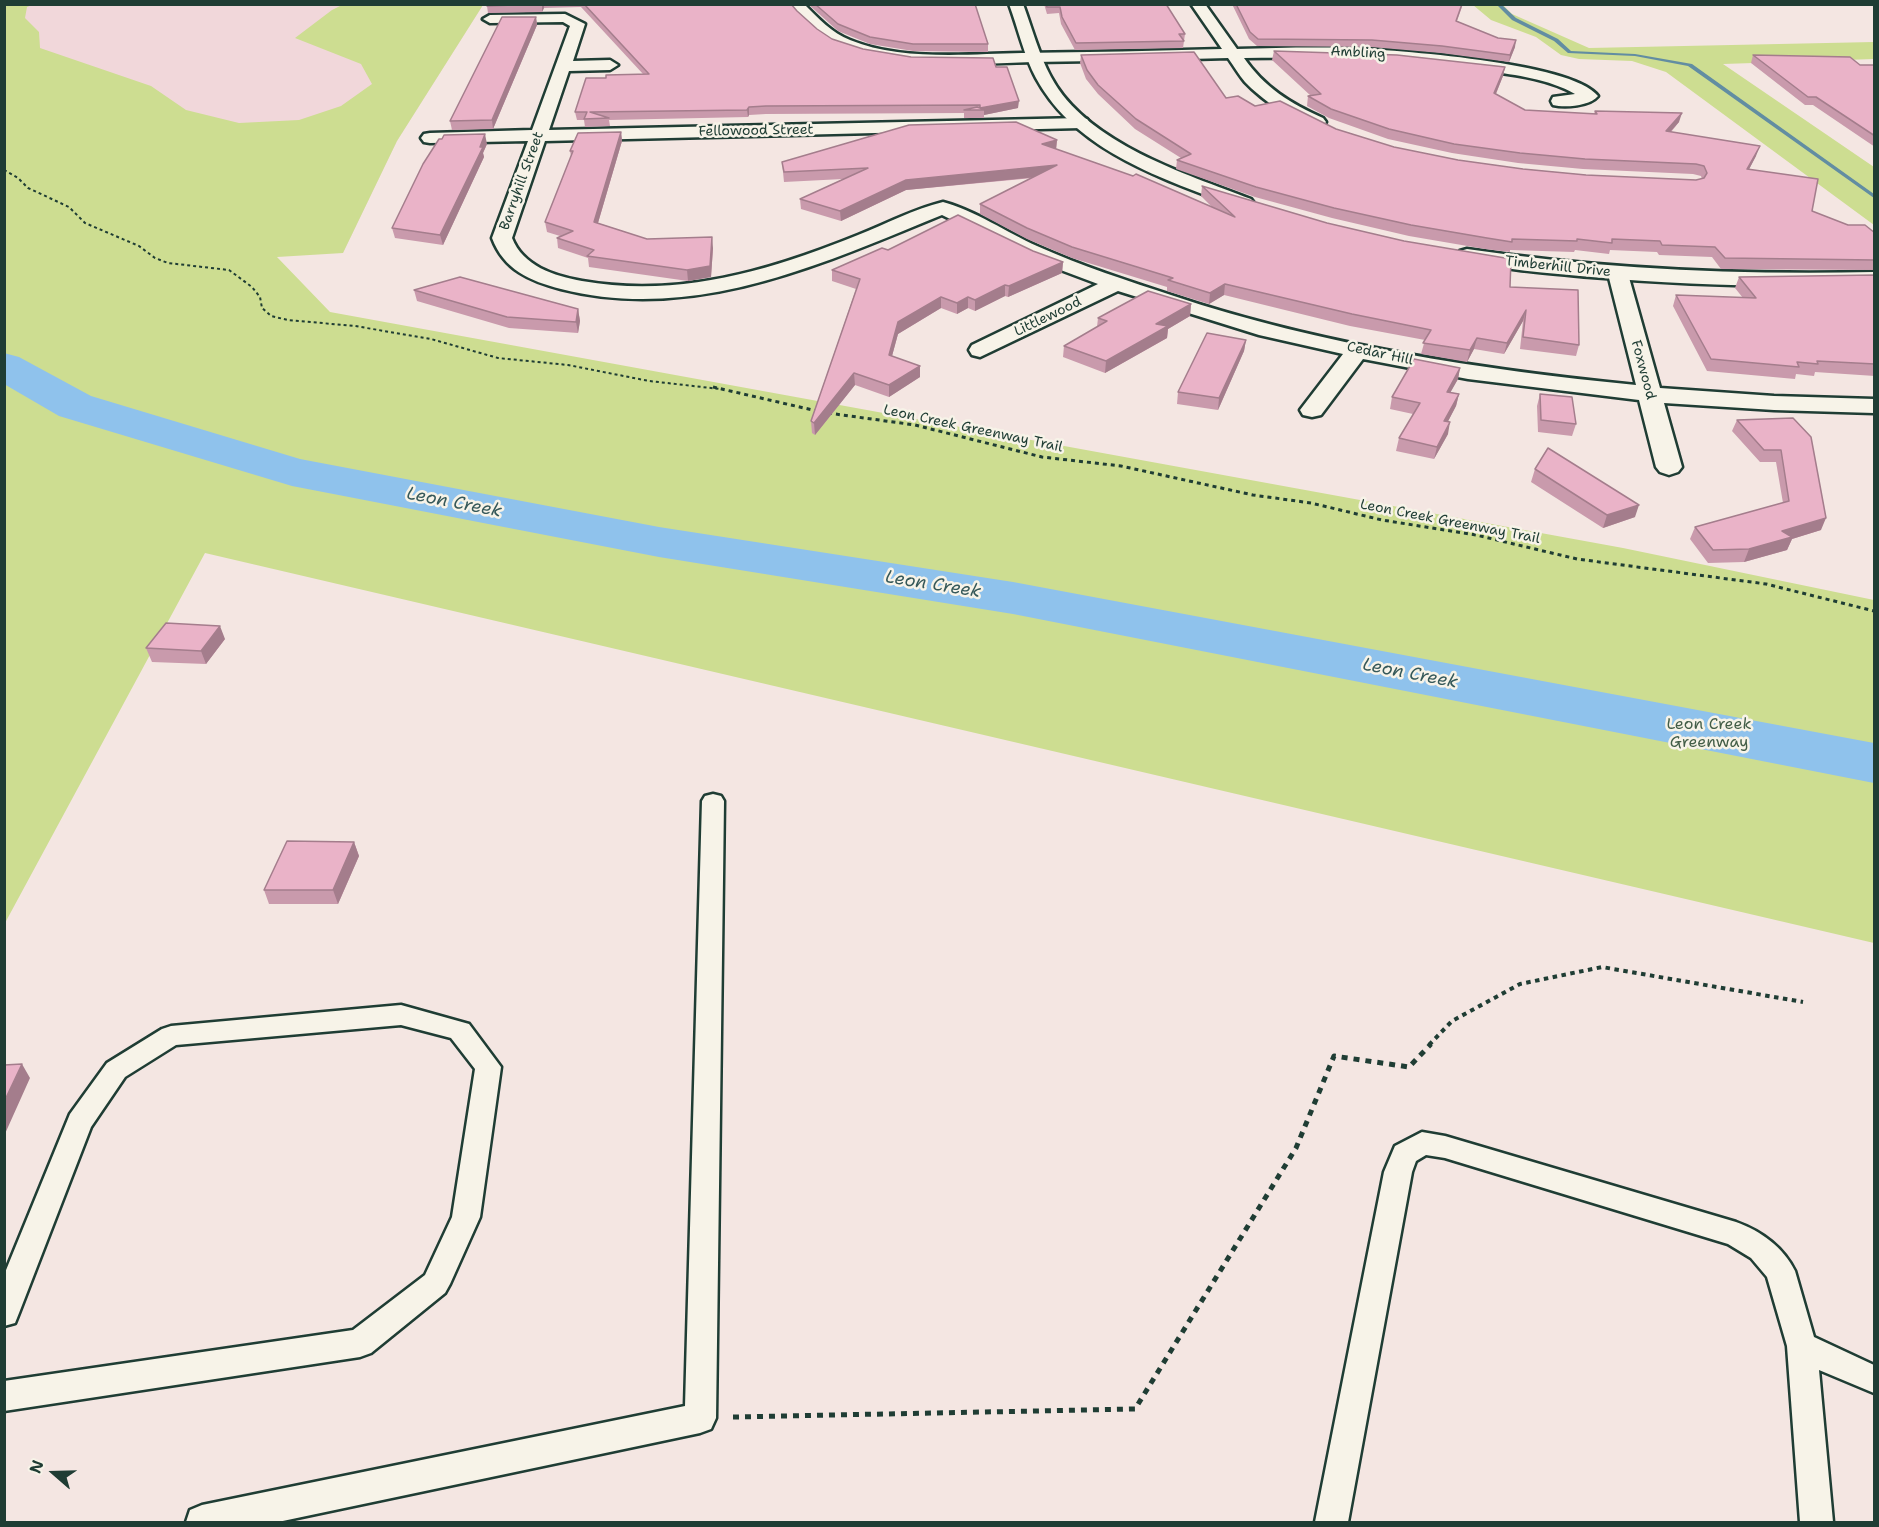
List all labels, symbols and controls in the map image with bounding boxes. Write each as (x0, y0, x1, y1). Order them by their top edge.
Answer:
street label: Ambling (1330, 43, 1386, 63)
street label: Fellowood Street (698, 122, 814, 140)
street label: Barryhill Street (496, 129, 548, 233)
street label: Timberhill Drive (1504, 253, 1612, 281)
street label: Littlewood (1012, 294, 1084, 340)
street label: Foxwood (1627, 338, 1659, 402)
street label: Cedar Hill (1345, 339, 1415, 369)
street label: Leon Creek Greenway Trail (882, 402, 1064, 456)
water label: Leon Creek (404, 483, 504, 523)
street label: Leon Creek Greenway Trail (1359, 496, 1541, 548)
water label: Leon Creek (884, 567, 982, 603)
water label: Leon Creek (1360, 654, 1460, 694)
park label: Leon Creek Greenway (1666, 715, 1752, 753)
north arrow (24, 1443, 84, 1503)
text: N (25, 1457, 49, 1476)

